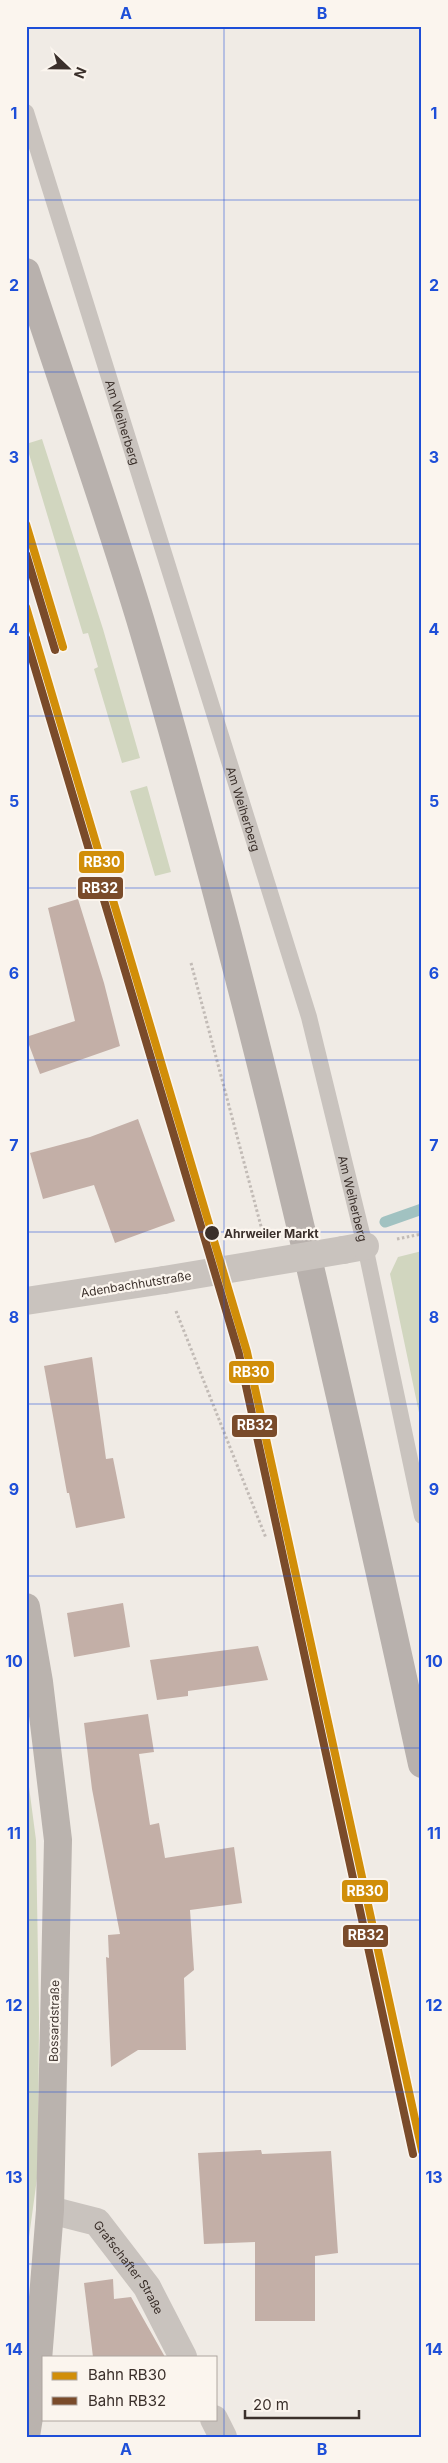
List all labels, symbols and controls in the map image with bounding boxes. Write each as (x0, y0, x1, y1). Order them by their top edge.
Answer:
text: A (120, 3, 132, 23)
text: B (317, 3, 327, 23)
north arrow (42, 42, 92, 92)
text: N (71, 65, 90, 81)
text: 1 (11, 103, 17, 123)
text: 1 (431, 103, 437, 123)
text: 2 (9, 275, 19, 295)
text: 2 (429, 275, 439, 295)
street label: Am Weiherberg (103, 378, 143, 467)
text: 3 (9, 447, 19, 467)
text: 3 (429, 447, 439, 467)
text: 4 (9, 619, 20, 639)
text: 4 (429, 619, 440, 639)
street label: Am Weiherberg (224, 764, 264, 853)
text: 5 (9, 791, 19, 811)
text: 5 (429, 791, 439, 811)
line badge: RB30 (78, 850, 125, 874)
text: RB30 (84, 853, 120, 870)
line badge: RB32 (77, 876, 124, 900)
text: RB32 (82, 879, 118, 896)
text: 6 (9, 963, 19, 983)
text: 6 (429, 963, 439, 983)
text: 7 (9, 1135, 19, 1155)
text: 7 (429, 1135, 439, 1155)
street label: Am Weiherberg (336, 1154, 371, 1243)
marker: Ahrweiler Markt (203, 1224, 221, 1242)
place label: Ahrweiler Markt (224, 1226, 319, 1241)
street label: Adenbachhutstraße (80, 1268, 192, 1300)
text: 8 (9, 1307, 19, 1327)
text: 8 (429, 1307, 439, 1327)
line badge: RB30 (228, 1360, 275, 1384)
text: RB30 (233, 1363, 269, 1380)
line badge: RB32 (231, 1414, 278, 1438)
text: RB32 (237, 1416, 273, 1433)
text: 9 (9, 1479, 19, 1499)
text: 9 (429, 1479, 439, 1499)
text: 10 (5, 1651, 23, 1671)
text: 10 (425, 1651, 443, 1671)
text: 11 (7, 1823, 21, 1843)
text: 11 (427, 1823, 441, 1843)
line badge: RB30 (341, 1879, 389, 1903)
text: RB30 (347, 1882, 383, 1899)
line badge: RB32 (342, 1924, 389, 1948)
text: RB32 (348, 1926, 384, 1943)
street label: Bossardstraße (46, 1980, 62, 2062)
text: 12 (6, 1995, 22, 2015)
text: 12 (426, 1995, 442, 2015)
text: 13 (5, 2167, 23, 2187)
text: 13 (425, 2167, 443, 2187)
street label: Grafschafter Straße (91, 2217, 167, 2316)
text: 14 (5, 2339, 23, 2359)
text: 14 (425, 2339, 443, 2359)
legend (42, 2356, 218, 2420)
text: Bahn RB30 (88, 2365, 166, 2384)
scale bar (245, 2388, 359, 2420)
text: Bahn RB32 (88, 2391, 166, 2410)
text: 20 m (253, 2395, 289, 2414)
text: A (120, 2439, 132, 2459)
text: B (317, 2439, 327, 2459)

